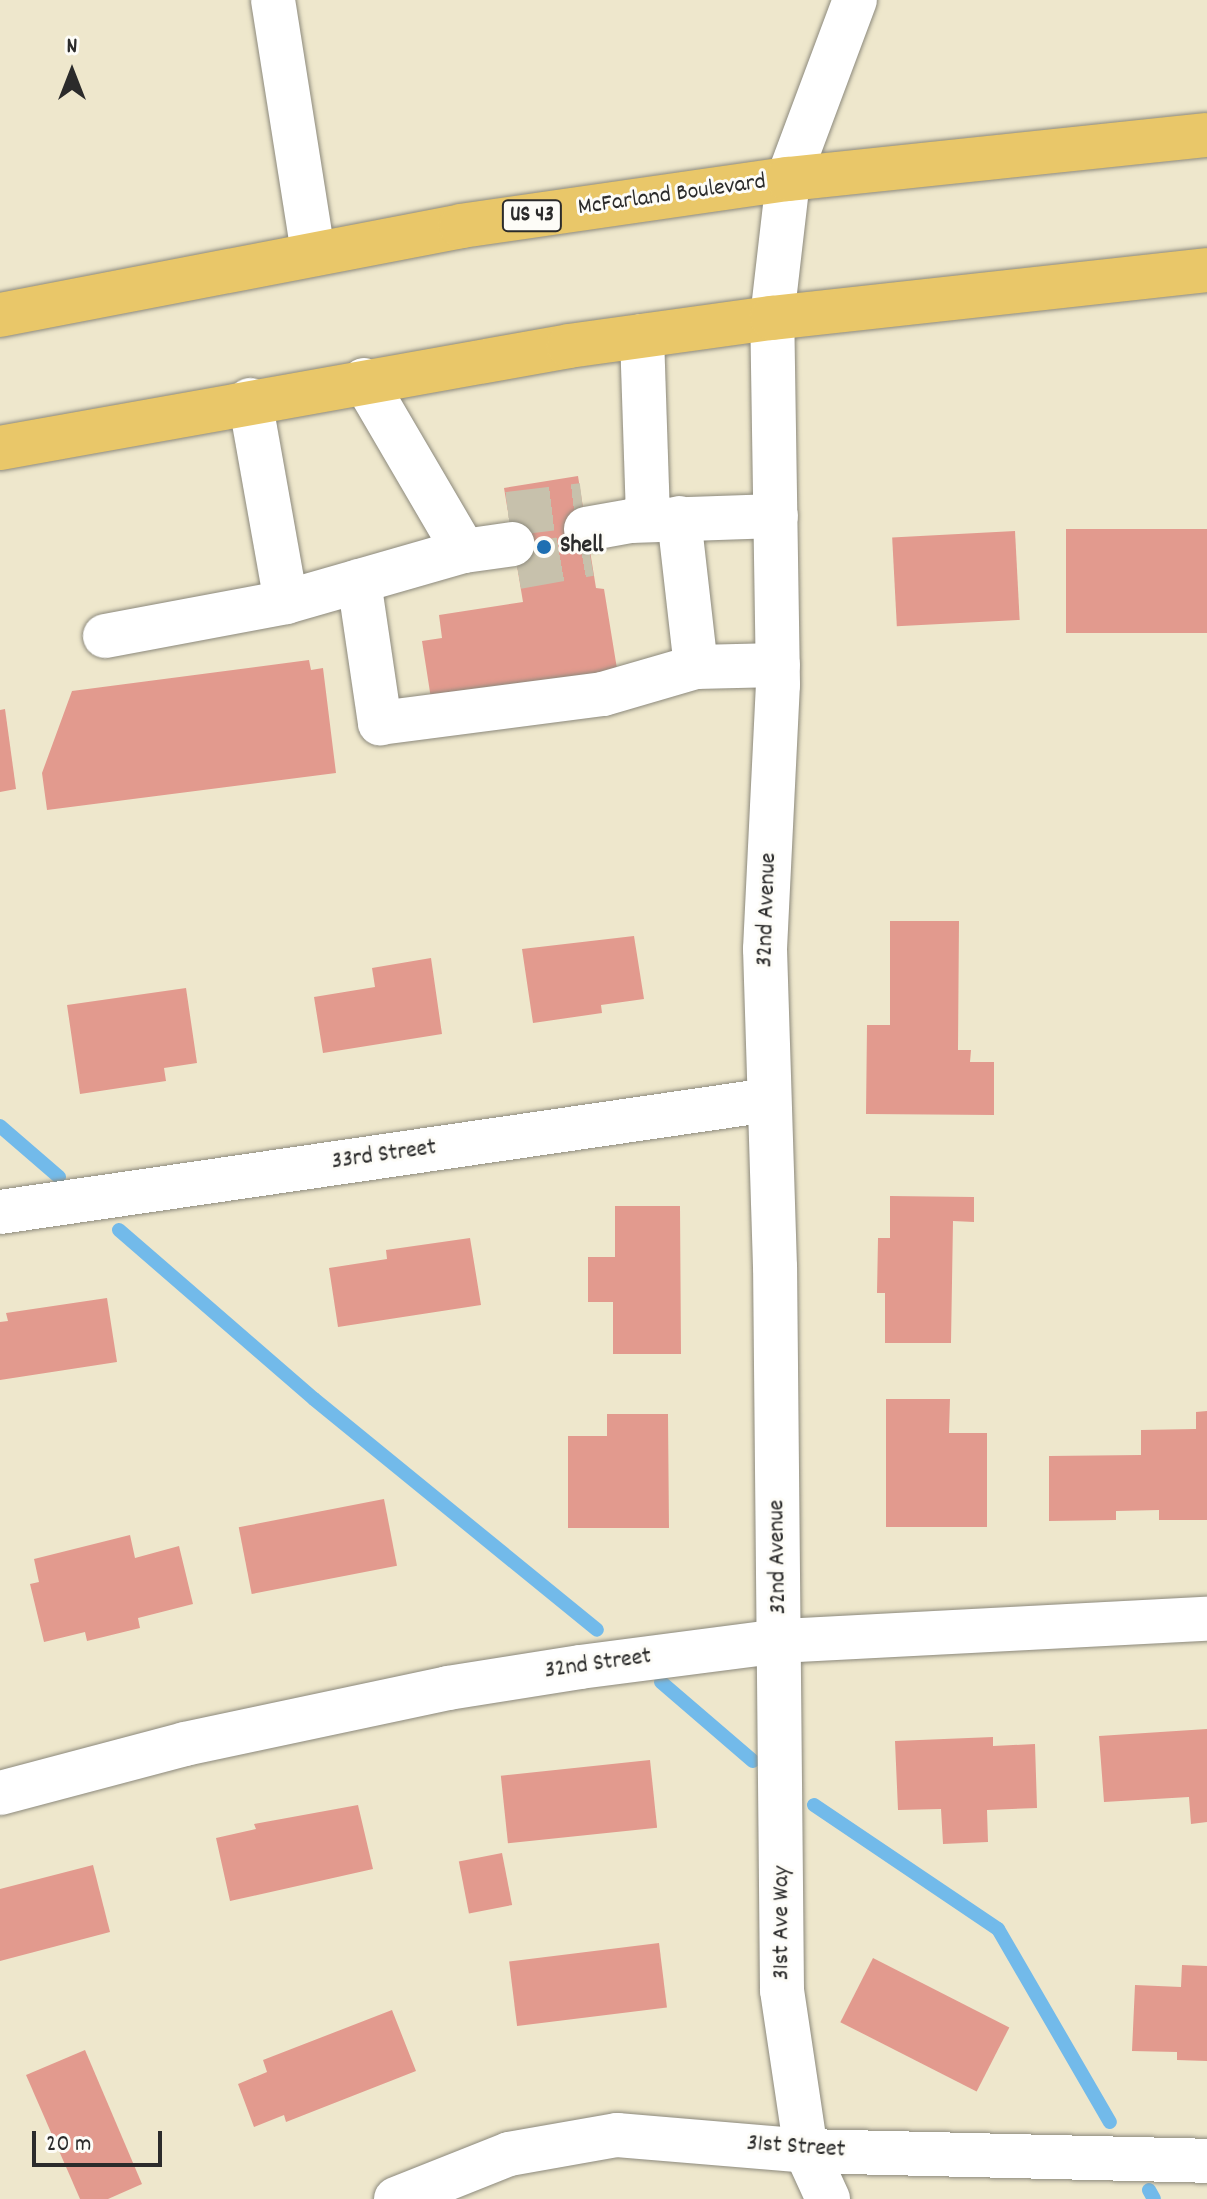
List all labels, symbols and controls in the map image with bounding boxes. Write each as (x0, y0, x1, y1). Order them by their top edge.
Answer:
north arrow (32, 32, 112, 112)
text: N (67, 32, 77, 63)
street label: McFarland Boulevard (576, 169, 768, 223)
road number: US 43 (500, 198, 564, 234)
place label: Shell (560, 533, 604, 561)
marker: Shell (535, 538, 553, 556)
street label: 32nd Avenue (752, 852, 784, 968)
street label: 33rd Street (330, 1134, 438, 1178)
street label: 32nd Avenue (764, 1499, 794, 1615)
street label: 32nd Street (543, 1643, 653, 1687)
street label: 31st Ave Way (769, 1866, 797, 1980)
scale bar (36, 2115, 166, 2165)
text: 20 m (46, 2128, 92, 2162)
street label: 31st Street (746, 2130, 846, 2166)

